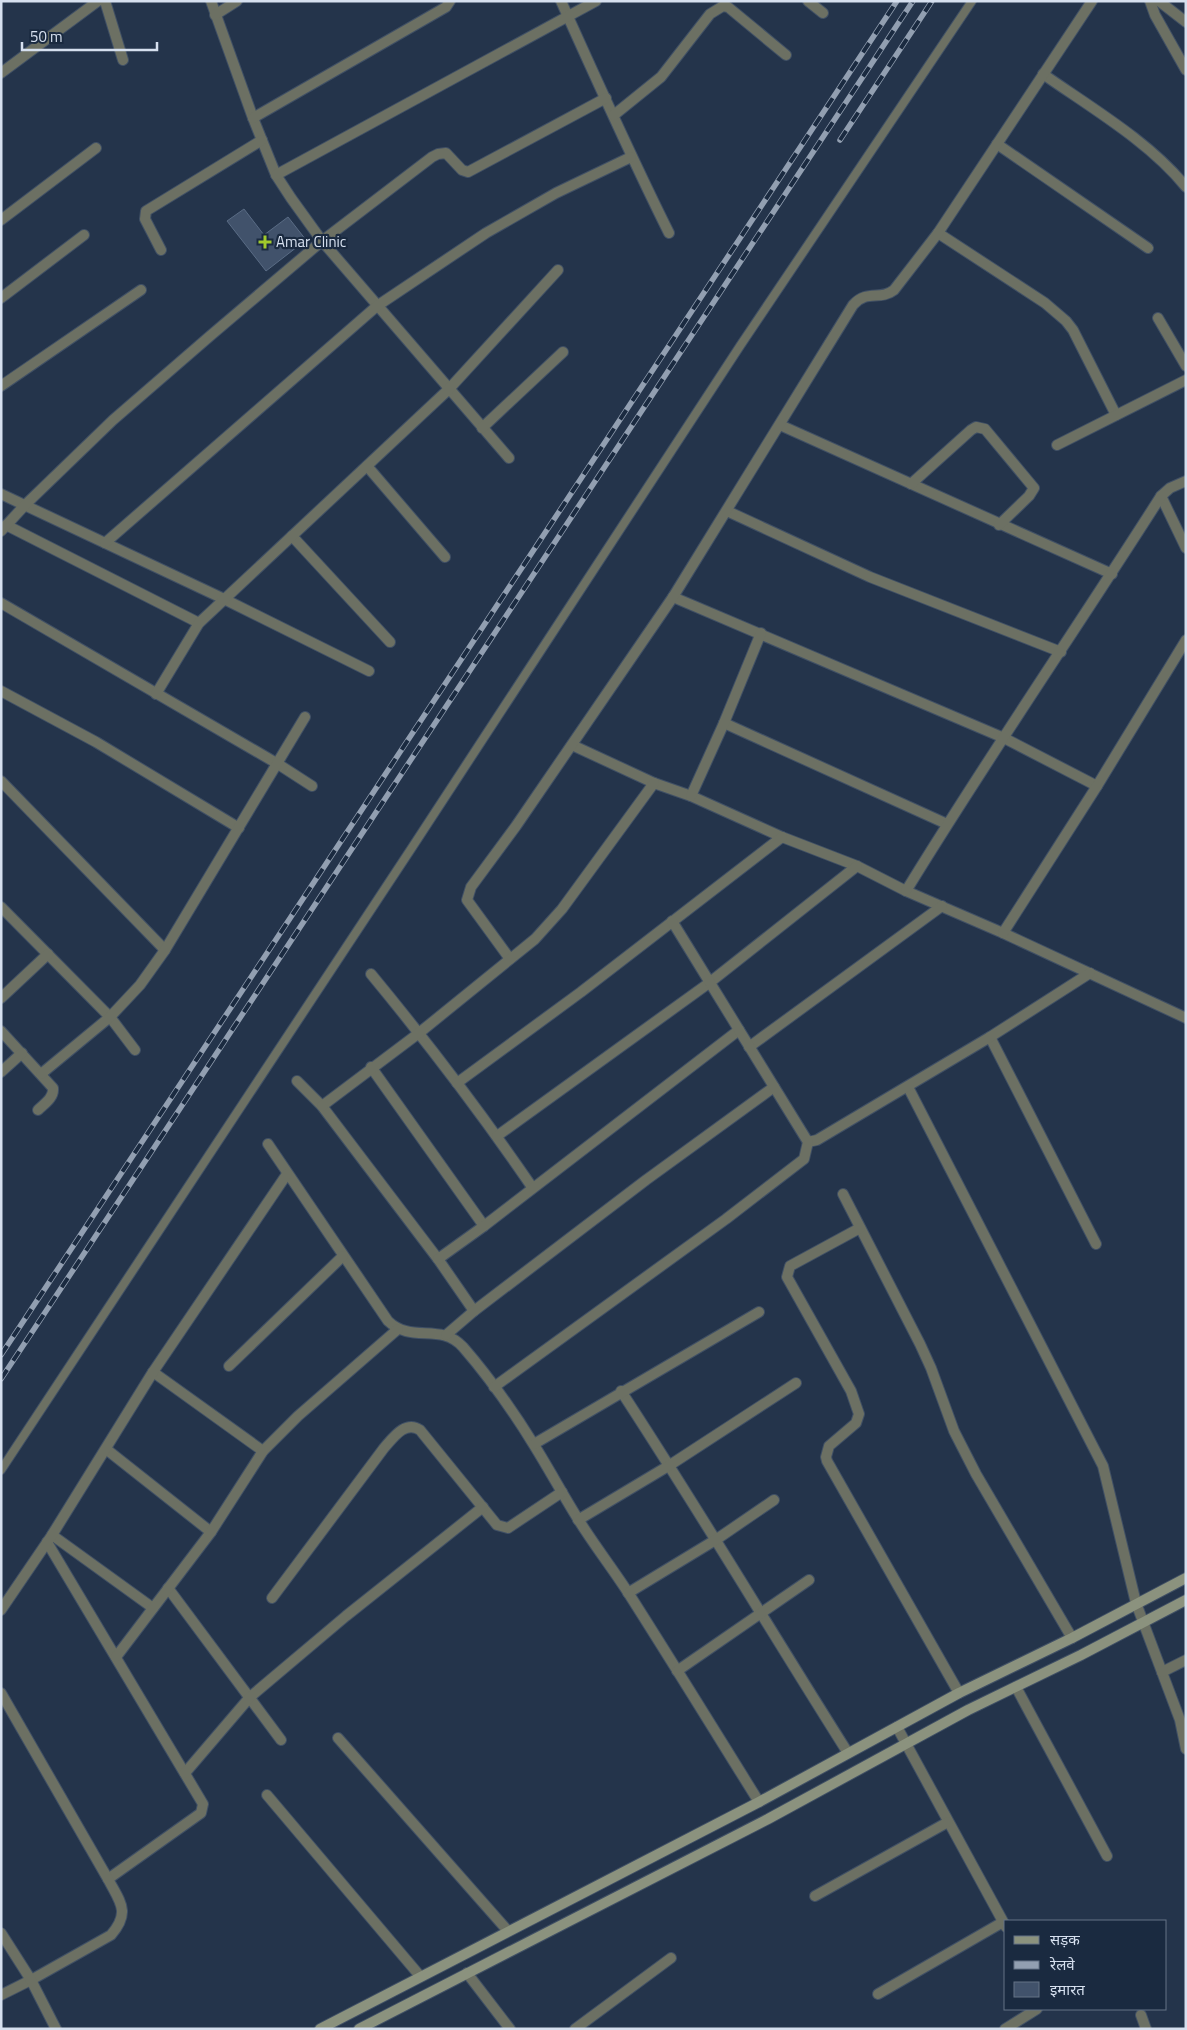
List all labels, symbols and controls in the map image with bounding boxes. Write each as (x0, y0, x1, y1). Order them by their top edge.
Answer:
scale bar (22, 20, 158, 52)
text: 50 m (30, 25, 63, 48)
place label: Amar Clinic (276, 230, 346, 253)
marker: Amar Clinic (258, 235, 272, 249)
legend (1004, 1920, 1167, 2010)
text: सड़क (1050, 1928, 1080, 1951)
text: रेलवे (1049, 1953, 1075, 1976)
text: इमारत (1050, 1978, 1085, 2001)

